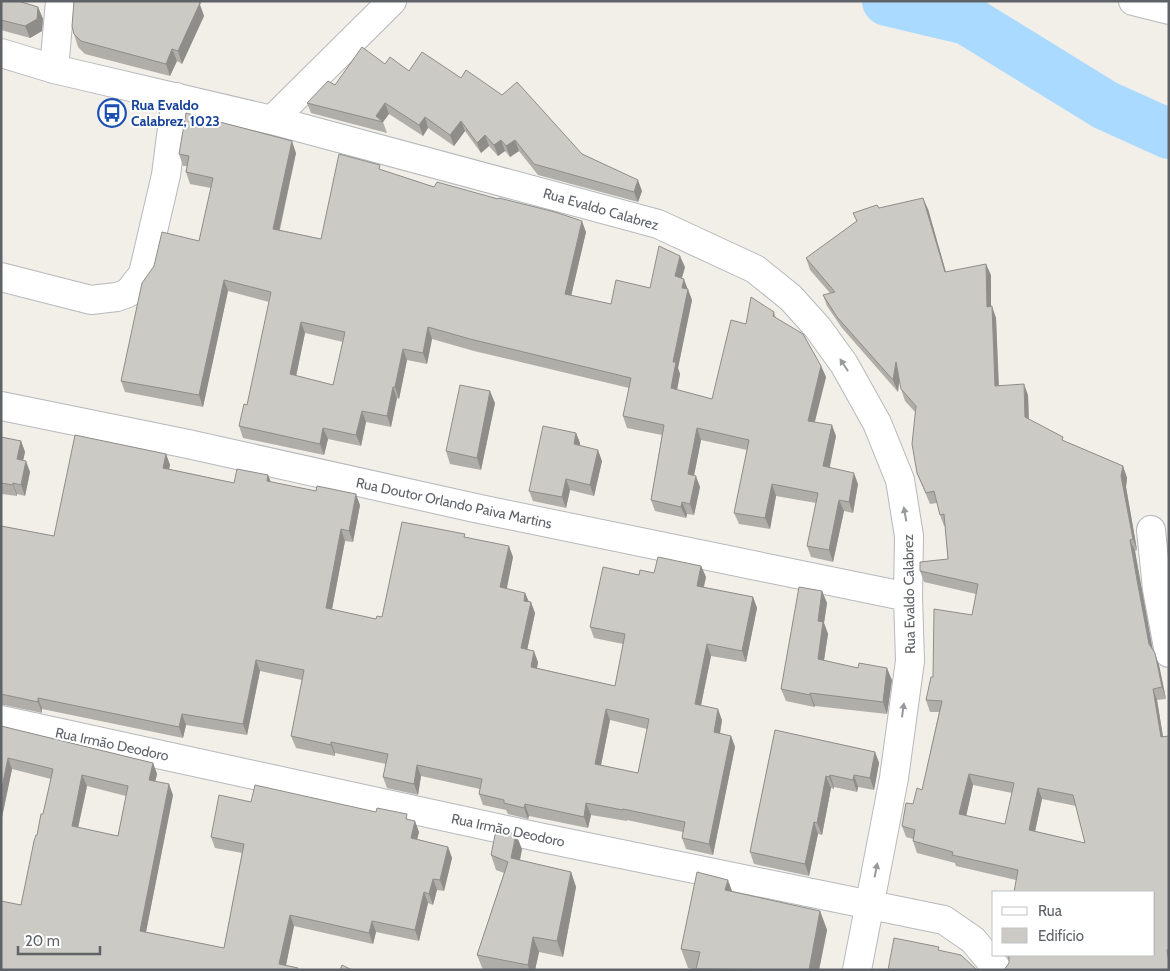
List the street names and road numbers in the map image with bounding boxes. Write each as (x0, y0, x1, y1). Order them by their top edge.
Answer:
street label: Rua Evaldo Calabrez (541, 184, 661, 234)
street label: Rua Doutor Orlando Paiva Martins (354, 473, 554, 533)
street label: Rua Evaldo Calabrez (899, 534, 919, 654)
street label: Rua Irmão Deodoro (54, 723, 171, 765)
street label: Rua Irmão Deodoro (450, 809, 567, 851)

